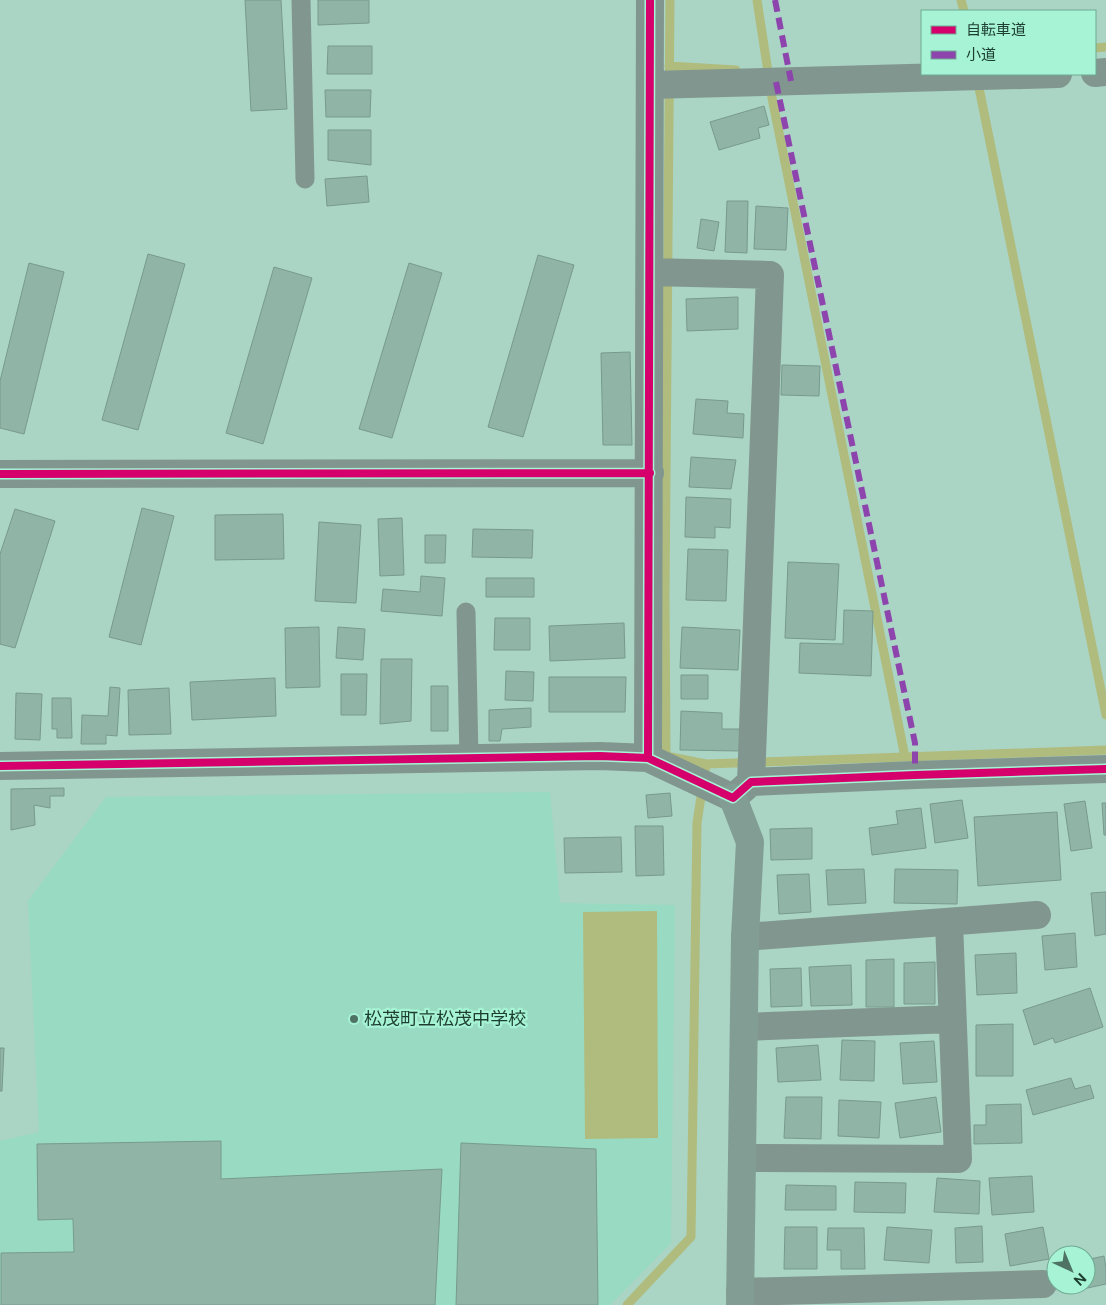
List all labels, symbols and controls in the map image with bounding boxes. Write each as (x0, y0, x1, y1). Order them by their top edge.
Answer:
legend (921, 10, 1096, 75)
text: 自転車道 (966, 21, 1026, 38)
text: 小道 (966, 46, 996, 63)
place label: 松茂町立松茂中学校 (364, 1008, 526, 1029)
marker: 松茂町立松茂中学校 (348, 1013, 360, 1025)
north arrow (1046, 1245, 1096, 1295)
text: N (1071, 1270, 1090, 1289)

